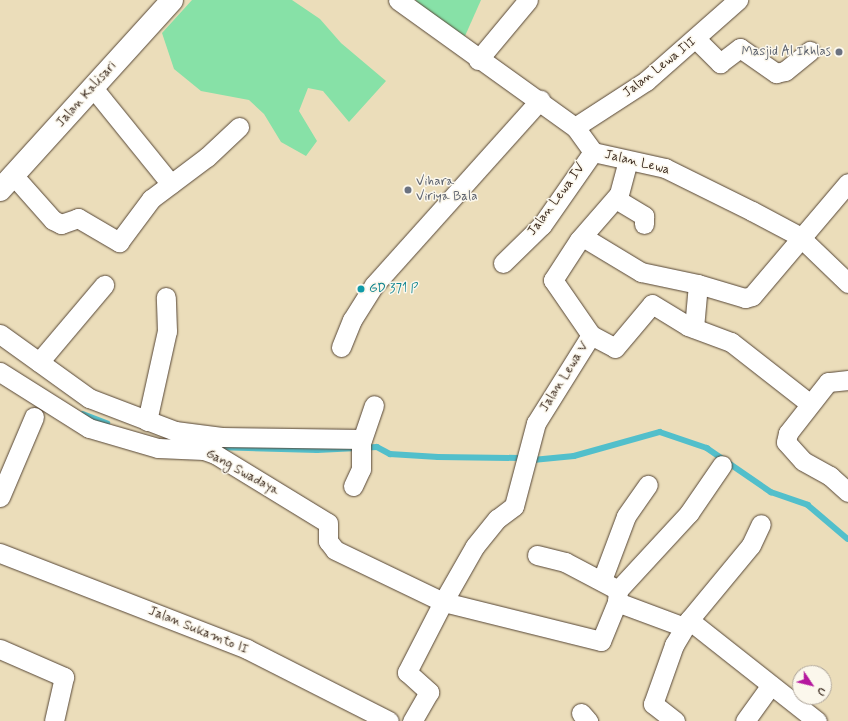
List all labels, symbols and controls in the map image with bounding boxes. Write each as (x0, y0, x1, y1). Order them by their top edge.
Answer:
street label: Jalan Lewa III (620, 35, 700, 101)
place label: Masjid Al Ikhlas (741, 44, 831, 60)
marker: Masjid Al Ikhlas (834, 47, 844, 57)
street label: Jalan Kalisari (54, 59, 120, 131)
street label: Jalan Lewa (603, 147, 671, 179)
street label: Jalan Lewa IV (525, 161, 589, 239)
place label: Vihara Viriya Bala (416, 175, 478, 206)
marker: Vihara Viriya Bala (403, 185, 413, 195)
place label: GD 371 P (369, 281, 418, 297)
marker: GD 371 P (356, 284, 366, 294)
street label: Jalan Lewa V (538, 340, 592, 414)
street label: Gang Swadaya (203, 446, 281, 500)
street label: Jalan Sukamto II (145, 604, 251, 658)
north arrow (792, 665, 832, 705)
text: U (813, 684, 829, 698)

